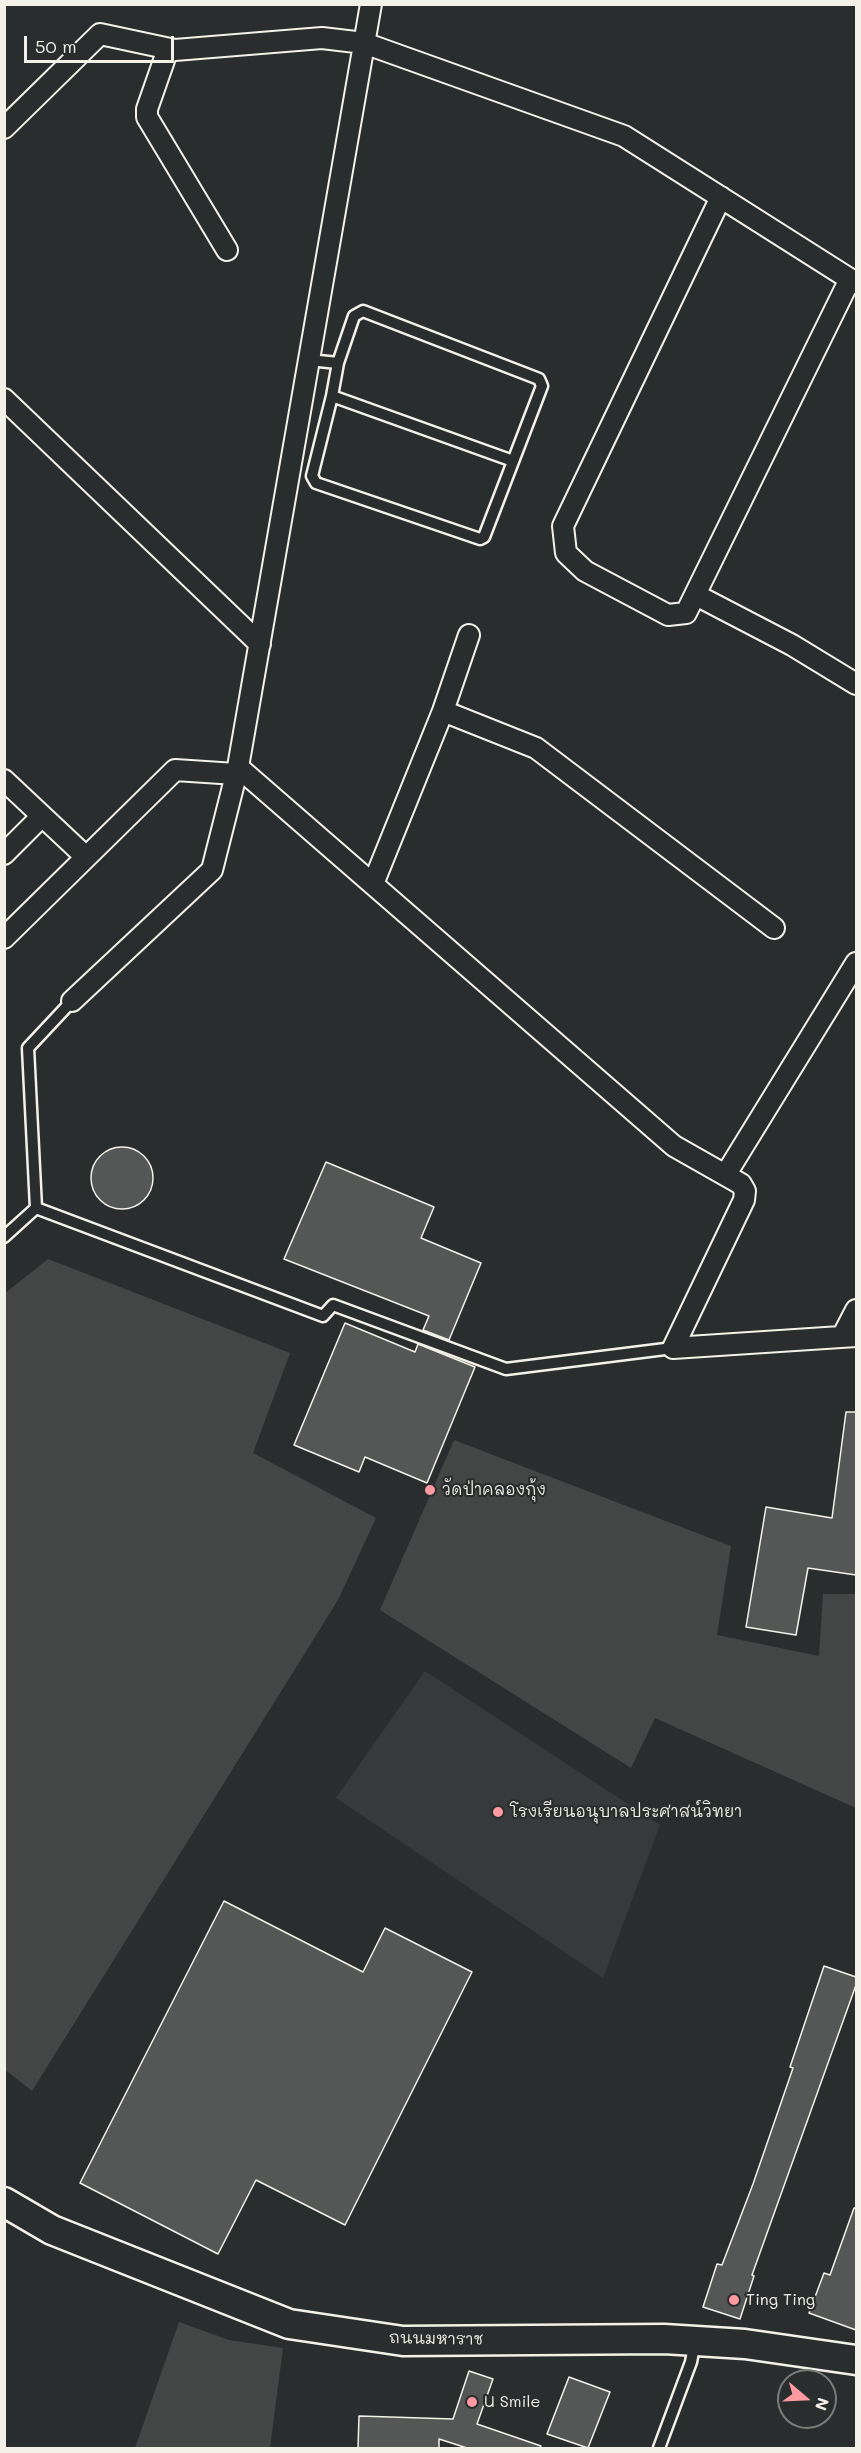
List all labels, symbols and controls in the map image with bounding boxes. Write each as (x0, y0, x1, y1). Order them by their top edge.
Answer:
scale bar (27, 24, 177, 62)
text: 50 m (35, 34, 77, 58)
place label: วัดป่าคลองกุ้ง (442, 1480, 546, 1500)
marker: วัดป่าคลองกุ้ง (423, 1483, 437, 1497)
place label: โรงเรียนอนุบาลประศาสน์วิทยา (510, 1802, 742, 1822)
marker: โรงเรียนอนุบาลประศาสน์วิทยา (491, 1805, 505, 1819)
place label: Ting Ting (746, 2290, 815, 2310)
marker: Ting Ting (727, 2293, 741, 2307)
street label: ถนนมหาราช (389, 2329, 483, 2349)
north arrow (777, 2369, 837, 2429)
place label: U Smile (484, 2392, 540, 2412)
marker: U Smile (465, 2395, 479, 2409)
text: N (811, 2395, 835, 2414)

